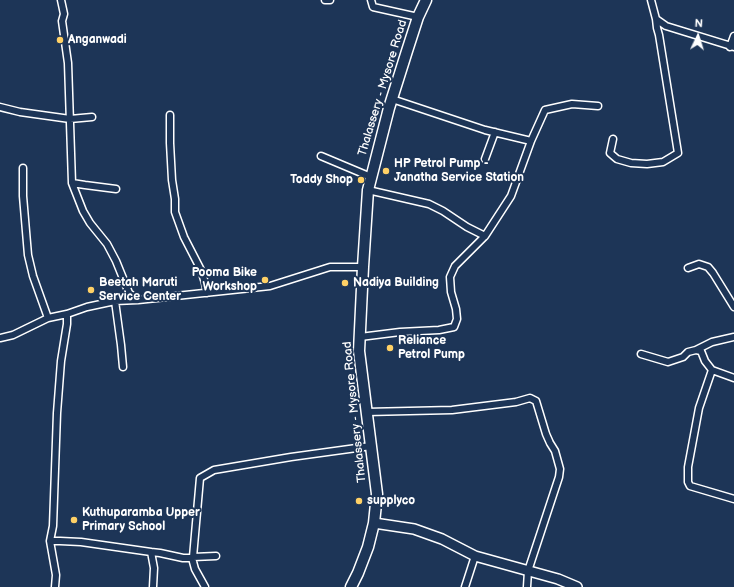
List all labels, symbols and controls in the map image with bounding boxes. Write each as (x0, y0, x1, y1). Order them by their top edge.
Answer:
north arrow (678, 16, 718, 56)
text: N (694, 17, 703, 30)
street label: Thalassery - Mysore Road (355, 18, 411, 158)
place label: Anganwadi (68, 33, 127, 47)
marker: Anganwadi (55, 35, 65, 45)
place label: HP Petrol Pump - Janatha Service Station (394, 157, 524, 185)
marker: HP Petrol Pump - Janatha Service Station (381, 166, 391, 176)
place label: Toddy Shop (290, 173, 353, 187)
marker: Toddy Shop (356, 175, 366, 185)
place label: Pooma Bike Workshop (192, 266, 257, 294)
marker: Pooma Bike Workshop (260, 275, 270, 285)
place label: Beetah Maruti Service Center (99, 276, 181, 304)
place label: Nadiya Building (353, 276, 439, 290)
marker: Nadiya Building (340, 278, 350, 288)
marker: Beetah Maruti Service Center (86, 285, 96, 295)
place label: Reliance Petrol Pump (398, 334, 465, 362)
street label: Thalassery - Mysore Road (340, 341, 370, 483)
marker: Reliance Petrol Pump (385, 343, 395, 353)
place label: supplyco (367, 494, 415, 508)
marker: supplyco (354, 496, 364, 506)
place label: Kuthuparamba Upper Primary School (82, 506, 200, 534)
marker: Kuthuparamba Upper Primary School (69, 515, 79, 525)

